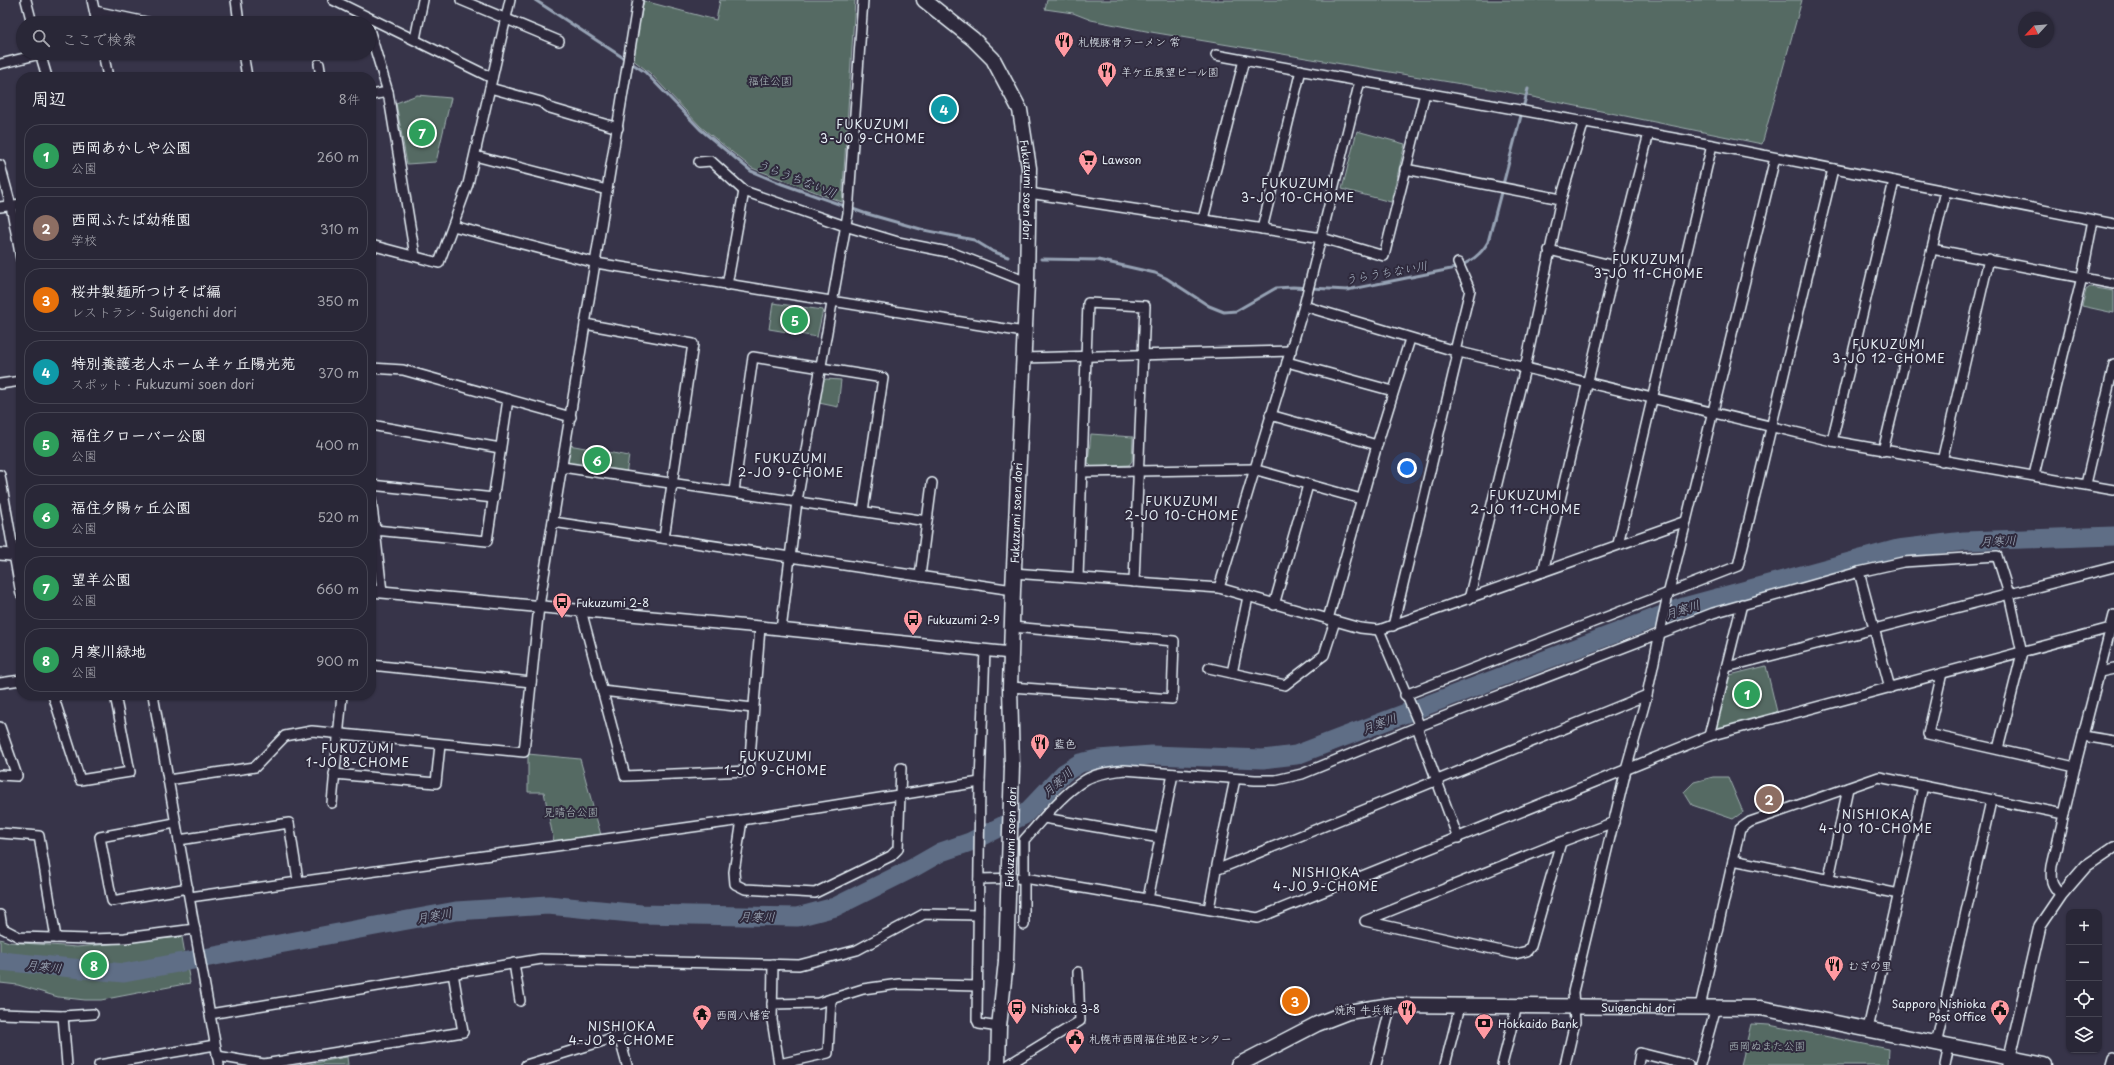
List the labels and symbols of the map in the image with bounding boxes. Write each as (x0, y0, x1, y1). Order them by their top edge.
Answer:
north arrow (2018, 12, 2054, 48)
restaurant icon: 札幌豚骨ラーメン 常 (1053, 30, 1075, 58)
place label: 札幌豚骨ラーメン 常 (1078, 33, 1181, 50)
restaurant icon: 羊ケ丘展望ビール園 (1096, 60, 1118, 88)
place label: 羊ケ丘展望ビール園 (1121, 63, 1219, 80)
park label: 福住公園 (748, 72, 792, 89)
pin: 4 (931, 94, 957, 124)
district label: FUKUZUMI 3-JO 9-CHOME (820, 115, 926, 147)
pin: 7 (409, 118, 435, 148)
street label: Fukuzumi soen dori (1016, 138, 1038, 240)
supermarket icon: Lawson (1077, 148, 1099, 176)
place label: Lawson (1102, 151, 1141, 168)
water label: うらうちない川 (755, 155, 839, 201)
district label: FUKUZUMI 3-JO 10-CHOME (1241, 174, 1355, 206)
district label: FUKUZUMI 3-JO 11-CHOME (1594, 250, 1704, 282)
water label: うらうちない川 (1343, 256, 1429, 288)
pin: 5 (782, 305, 808, 335)
district label: FUKUZUMI 3-JO 12-CHOME (1832, 335, 1946, 367)
pin: 6 (584, 445, 610, 475)
district label: FUKUZUMI 2-JO 9-CHOME (738, 449, 844, 481)
your location (1397, 458, 1417, 478)
street label: Fukuzumi soen dori (1006, 462, 1026, 564)
district label: FUKUZUMI 2-JO 11-CHOME (1470, 486, 1582, 518)
district label: FUKUZUMI 2-JO 10-CHOME (1125, 492, 1239, 524)
water label: 月寒川 (1980, 530, 2016, 550)
bus stop icon: Fukuzumi 2-8 (551, 591, 573, 619)
place label: Fukuzumi 2-8 (576, 594, 649, 611)
water label: 月寒川 (1662, 595, 1702, 623)
bus stop icon: Fukuzumi 2-9 (902, 608, 924, 636)
place label: Fukuzumi 2-9 (927, 611, 1000, 628)
pin: 1 (1734, 679, 1760, 709)
water label: 月寒川 (1359, 708, 1399, 738)
restaurant icon: 藍色 (1029, 732, 1051, 760)
place label: 藍色 (1054, 735, 1076, 752)
district label: FUKUZUMI 1-JO 8-CHOME (306, 739, 410, 771)
district label: FUKUZUMI 1-JO 9-CHOME (724, 747, 828, 779)
water label: 月寒川 (1038, 763, 1076, 801)
pin: 2 (1756, 784, 1782, 814)
street label: Fukuzumi soen dori (1000, 786, 1020, 888)
park label: 見晴台公園 (544, 803, 599, 820)
district label: NISHIOKA 4-JO 10-CHOME (1819, 805, 1933, 837)
district label: NISHIOKA 4-JO 9-CHOME (1273, 863, 1379, 895)
water label: 月寒川 (415, 903, 453, 927)
water label: 月寒川 (739, 907, 775, 925)
pin: 8 (81, 950, 107, 980)
restaurant icon: むぎの里 (1823, 954, 1845, 982)
water label: 月寒川 (25, 955, 63, 977)
place label: むぎの里 (1848, 957, 1892, 974)
pin: 3 (1282, 986, 1308, 1016)
place label: Sapporo Nishioka Post Office (1892, 995, 1986, 1025)
bus stop icon: Nishioka 3-8 (1006, 997, 1028, 1025)
restaurant icon: 焼肉 牛兵衛 (1396, 998, 1418, 1026)
street label: Suigenchi dori (1601, 998, 1675, 1016)
public building icon: Sapporo Nishioka Post Office (1989, 998, 2011, 1026)
place label: Nishioka 3-8 (1031, 1000, 1100, 1017)
place label: 焼肉 牛兵衛 (1334, 1001, 1393, 1018)
temple icon: 西岡八幡宮 (691, 1003, 713, 1031)
place label: 西岡八幡宮 (716, 1006, 771, 1023)
bank icon: Hokkaido Bank (1473, 1012, 1495, 1040)
place label: Hokkaido Bank (1498, 1015, 1579, 1032)
district label: NISHIOKA 4-JO 8-CHOME (569, 1017, 675, 1049)
public building icon: 札幌市西岡福住地区センター (1064, 1027, 1086, 1055)
place label: 札幌市西岡福住地区センター (1089, 1030, 1232, 1047)
park label: 西岡ぬまた公園 (1729, 1037, 1806, 1054)

